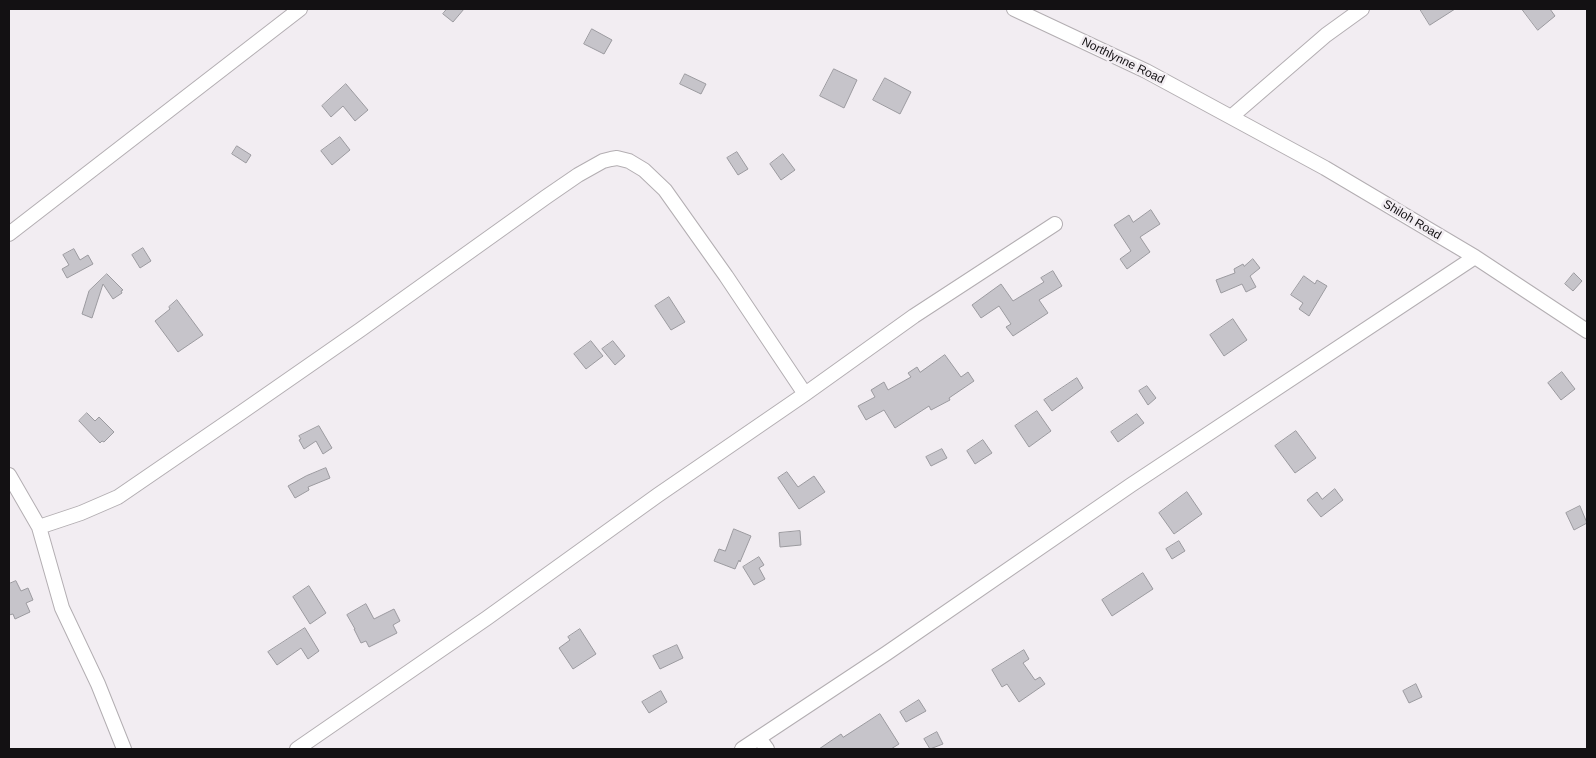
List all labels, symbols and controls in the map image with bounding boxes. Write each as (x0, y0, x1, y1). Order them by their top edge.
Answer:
street label: Northlynne Road (1079, 35, 1167, 87)
street label: Shiloh Road (1380, 197, 1444, 243)

